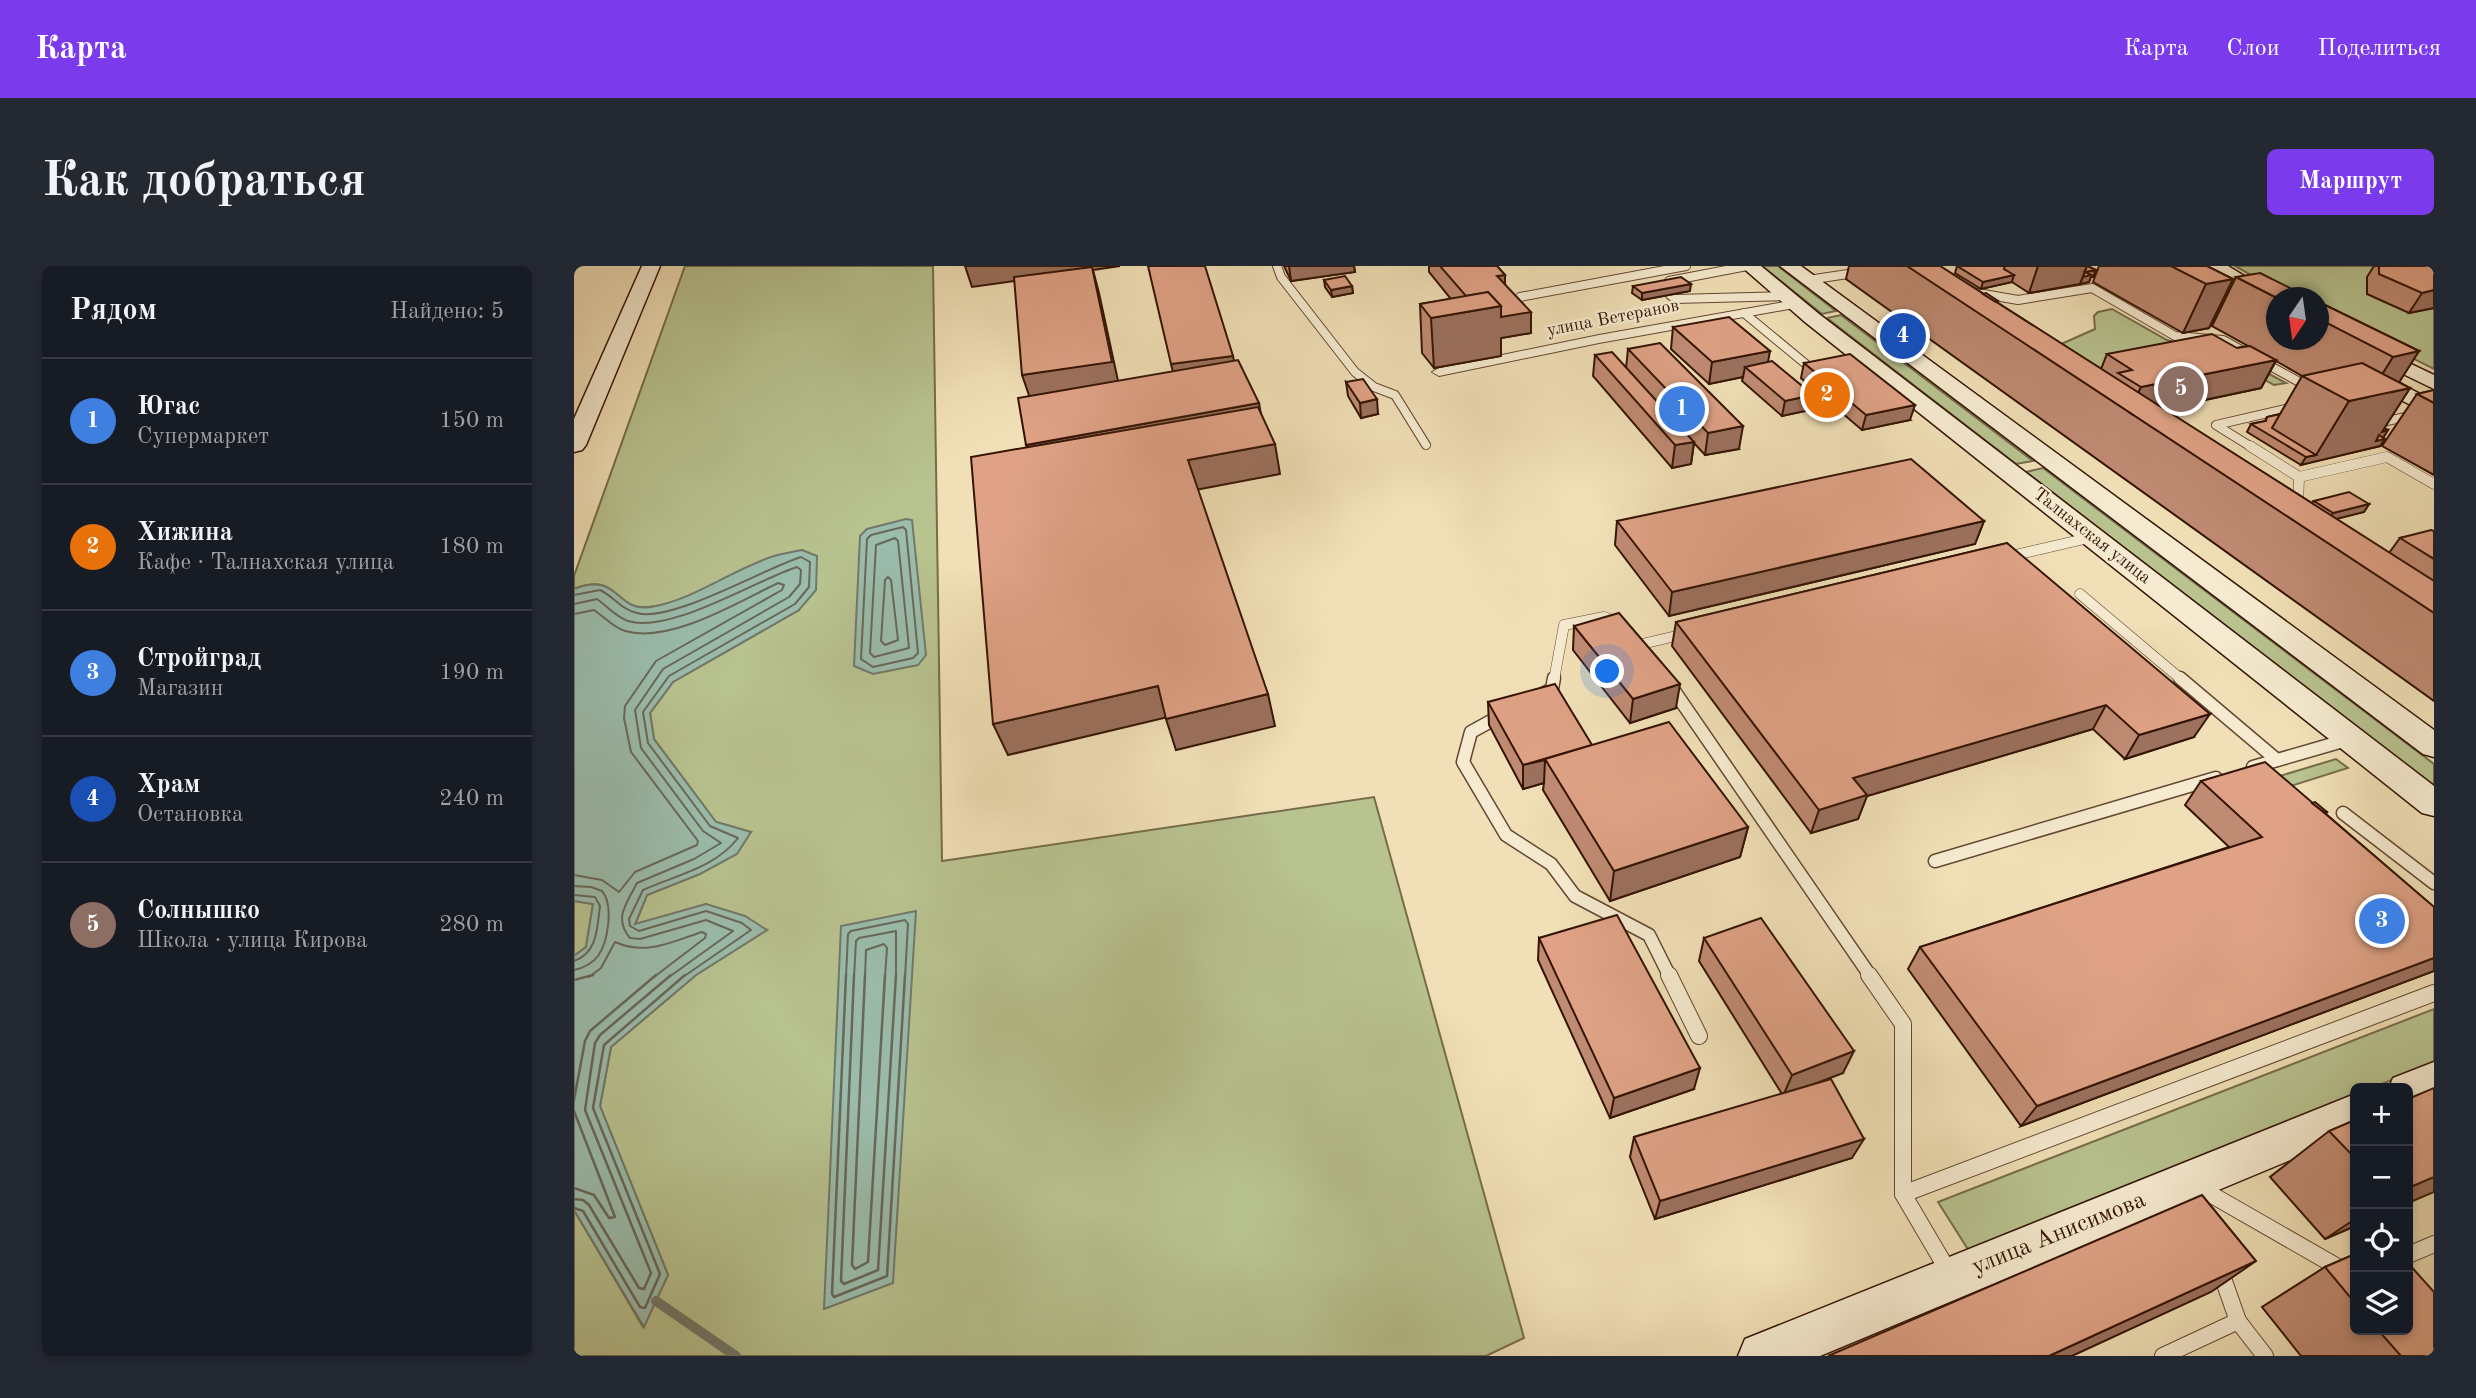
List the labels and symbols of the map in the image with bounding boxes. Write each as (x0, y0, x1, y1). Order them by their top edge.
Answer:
north arrow (2266, 287, 2329, 350)
street label: улица Ветеранов (1545, 296, 1681, 340)
pin: 4 (1880, 310, 1926, 362)
pin: 5 (2158, 363, 2204, 415)
pin: 2 (1804, 369, 1850, 421)
pin: 1 (1659, 383, 1705, 435)
street label: Талнахская улица (2030, 485, 2154, 587)
your location (1590, 654, 1624, 688)
pin: 3 (2359, 895, 2405, 947)
street label: улица Анисимова (1969, 1188, 2149, 1280)

